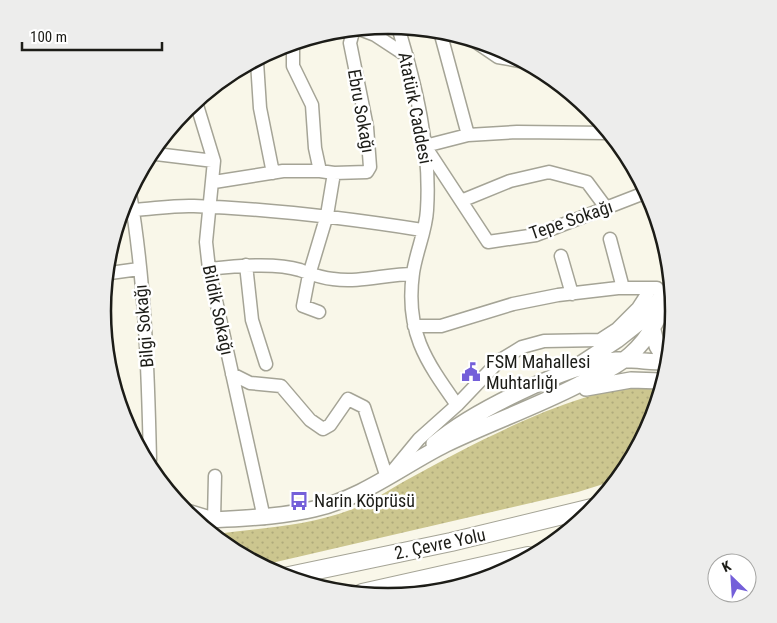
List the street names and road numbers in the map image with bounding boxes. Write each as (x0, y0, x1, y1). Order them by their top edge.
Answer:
street label: Atatürk Caddesi (394, 50, 437, 166)
street label: Ebru Sokağı (344, 68, 379, 154)
street label: Tepe Sokağı (526, 196, 615, 244)
street label: Bildik Sokağı (199, 263, 238, 357)
street label: Bilgi Sokağı (129, 284, 158, 369)
street label: 2. Çevre Yolu (392, 524, 487, 563)

